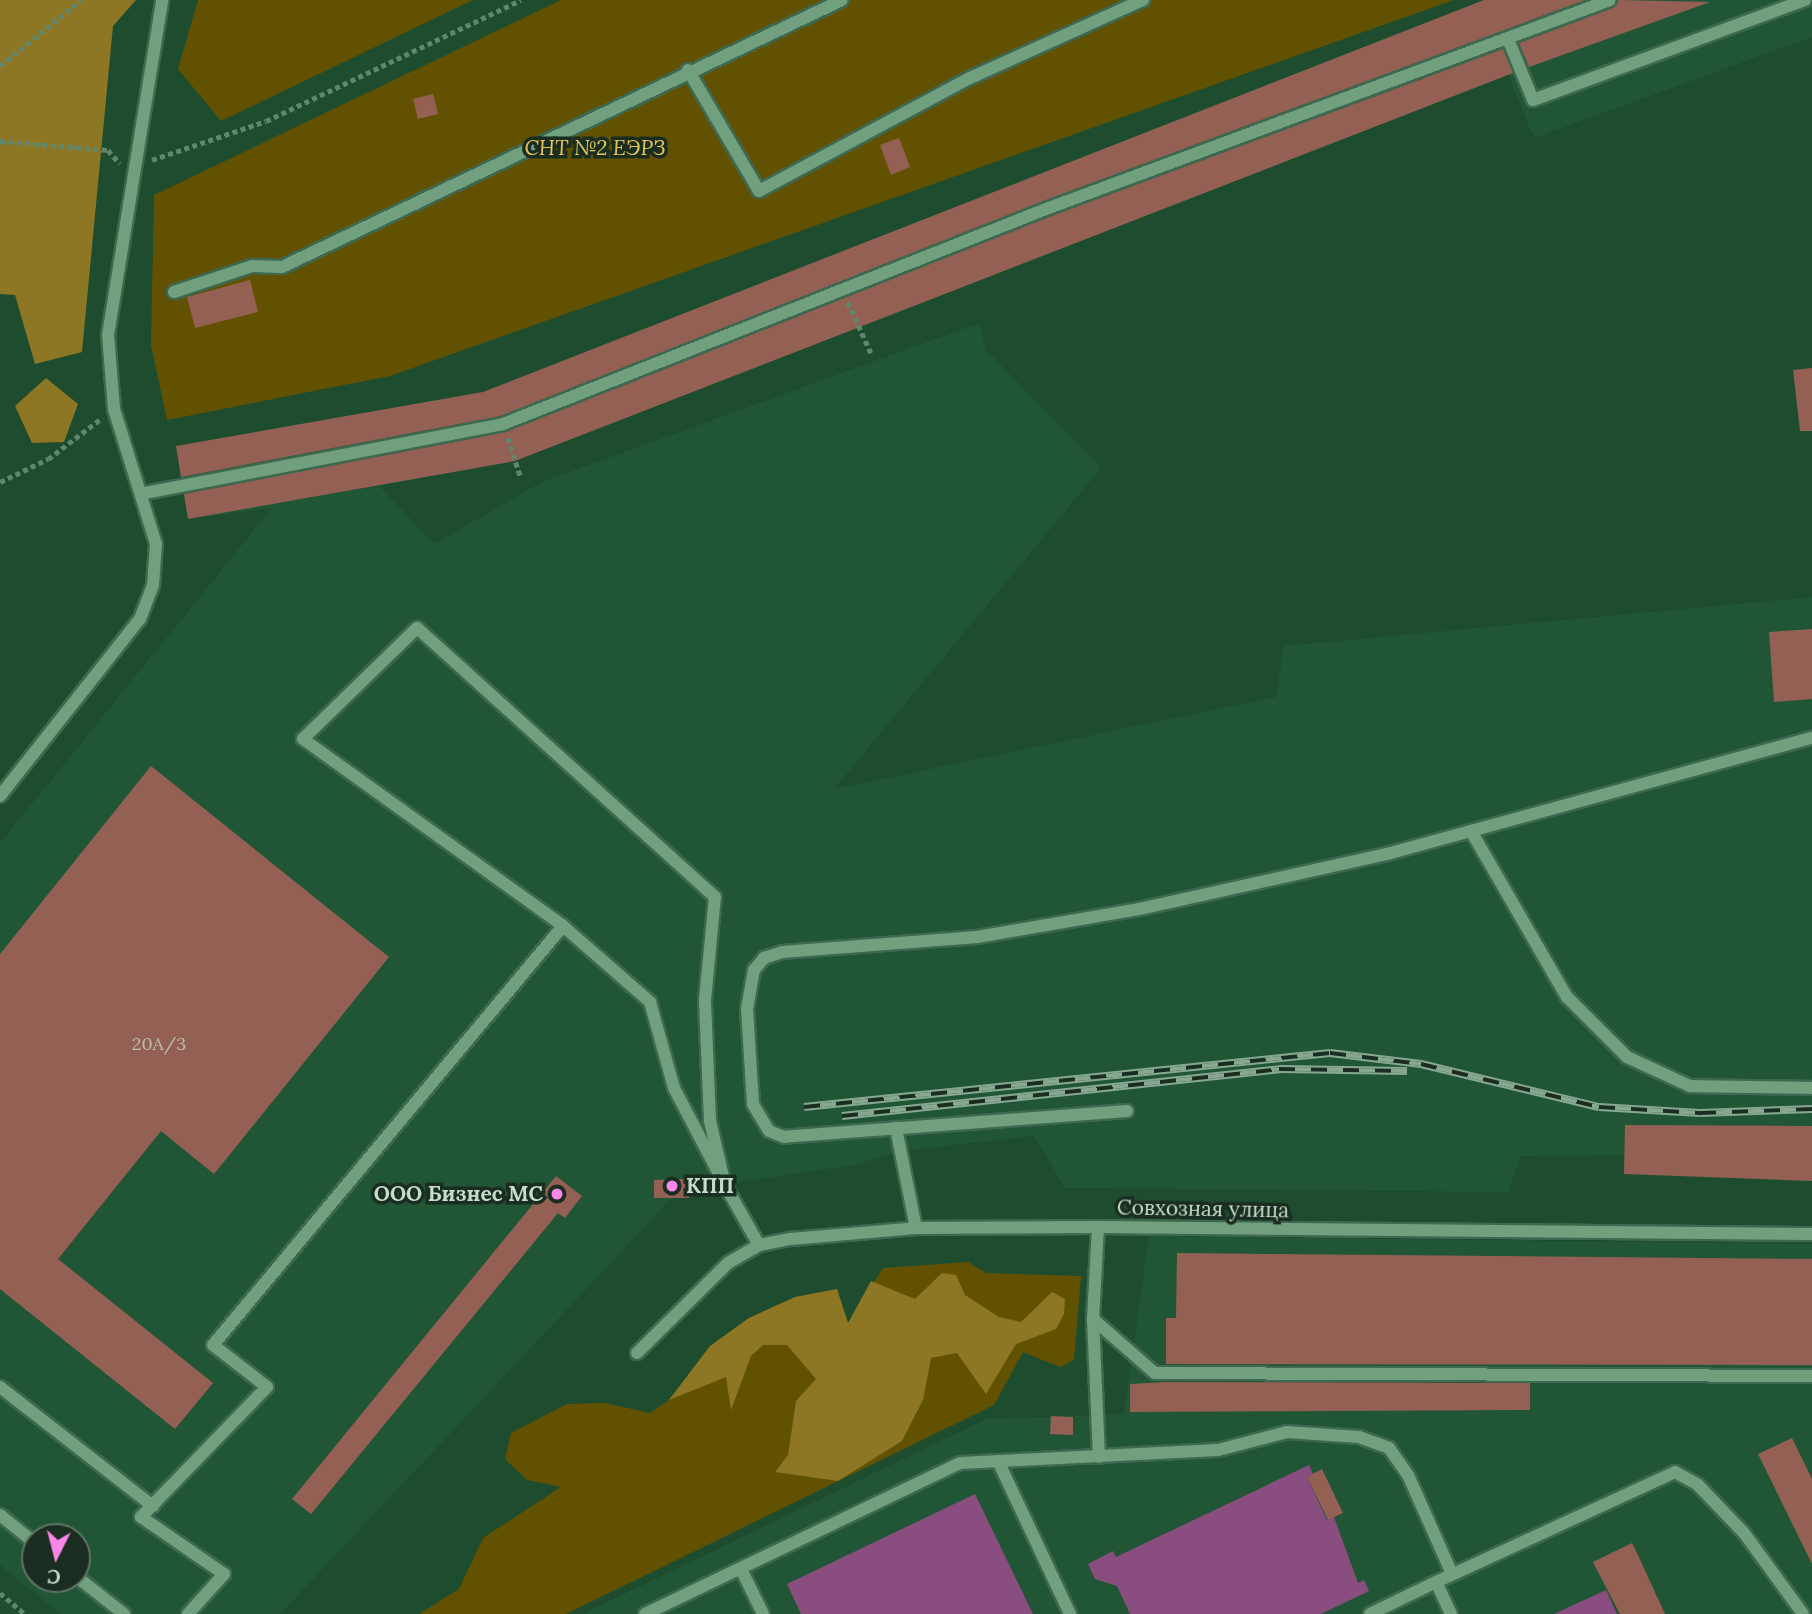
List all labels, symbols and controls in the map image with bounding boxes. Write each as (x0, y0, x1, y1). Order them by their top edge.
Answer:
park label: СНТ №2 ЕЭРЗ (524, 135, 666, 161)
house number: 20А/3 (132, 1033, 186, 1055)
place label: КПП (686, 1173, 734, 1199)
marker: КПП (664, 1178, 680, 1194)
place label: ООО Бизнес МС (374, 1181, 543, 1207)
marker: ООО Бизнес МС (549, 1186, 565, 1202)
street label: Совхозная улица (1117, 1195, 1289, 1223)
north arrow (21, 1523, 91, 1593)
text: С (46, 1564, 62, 1590)

